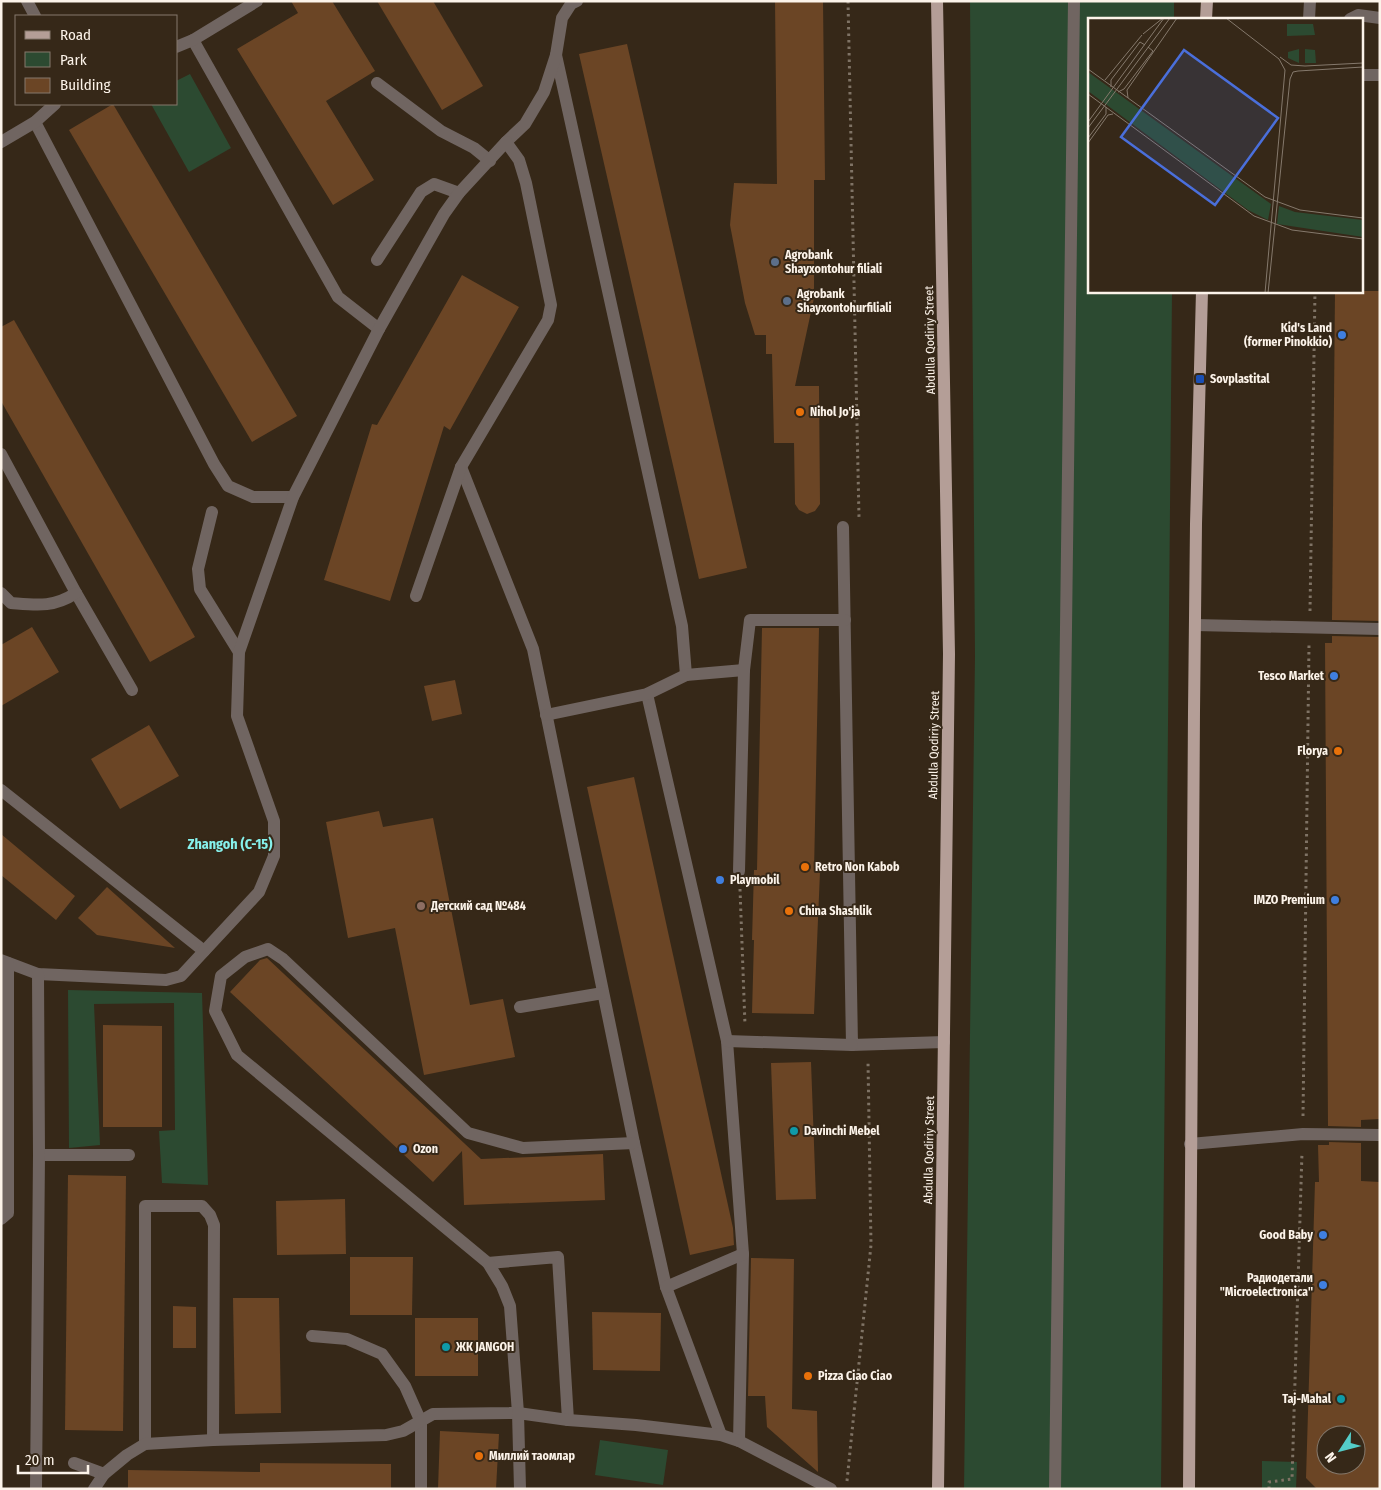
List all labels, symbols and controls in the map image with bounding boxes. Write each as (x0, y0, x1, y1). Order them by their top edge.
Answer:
legend (15, 15, 178, 105)
inset map (1088, 18, 1364, 292)
text: Road (60, 26, 91, 44)
text: Park (60, 51, 87, 69)
text: Building (60, 76, 111, 94)
place label: Agrobank Shayxontohur filiali (784, 248, 882, 276)
marker: Agrobank Shayxontohur filiali (769, 256, 781, 268)
street label: Abdulla Qodiriy Street (922, 286, 938, 394)
place label: Agrobank Shayxontohurfiliali (796, 287, 892, 315)
marker: Agrobank Shayxontohurfiliali (781, 295, 793, 307)
place label: Kid's Land (former Pinokkio) (1244, 321, 1332, 349)
marker: Kid's Land (former Pinokkio) (1336, 329, 1348, 341)
place label: Sovplastital (1210, 372, 1270, 386)
marker: Sovplastital (1194, 373, 1206, 385)
place label: Nihol Jo'ja (810, 405, 860, 419)
marker: Nihol Jo'ja (794, 406, 806, 418)
place label: Tesco Market (1258, 669, 1325, 683)
marker: Tesco Market (1328, 670, 1340, 682)
street label: Abdulla Qodiriy Street (926, 691, 942, 799)
place label: Florya (1297, 744, 1328, 758)
marker: Florya (1332, 745, 1344, 757)
district label: Zhangoh (C-15) (188, 836, 272, 853)
place label: Retro Non Kabob (815, 860, 900, 874)
marker: Retro Non Kabob (799, 861, 811, 873)
place label: Playmobil (730, 873, 780, 887)
marker: Playmobil (714, 874, 726, 886)
place label: IMZO Premium (1253, 893, 1325, 907)
marker: IMZO Premium (1329, 894, 1341, 906)
place label: Детский сад №484 (430, 899, 526, 913)
marker: Детский сад №484 (415, 900, 427, 912)
place label: China Shashlik (799, 904, 873, 918)
marker: China Shashlik (783, 905, 795, 917)
street label: Abdulla Qodiriy Street (921, 1096, 937, 1204)
place label: Davinchi Mebel (804, 1124, 880, 1138)
marker: Davinchi Mebel (788, 1125, 800, 1137)
place label: Ozon (413, 1142, 438, 1156)
marker: Ozon (397, 1143, 409, 1155)
place label: Good Baby (1259, 1228, 1313, 1242)
marker: Good Baby (1317, 1229, 1329, 1241)
place label: Радиодетали "Microelectronica" (1220, 1271, 1313, 1299)
marker: Радиодетали "Microelectronica" (1317, 1279, 1329, 1291)
place label: ЖК JANGOH (455, 1340, 514, 1354)
marker: ЖК JANGOH (440, 1341, 452, 1353)
place label: Pizza Ciao Ciao (818, 1369, 893, 1383)
marker: Pizza Ciao Ciao (802, 1370, 814, 1382)
place label: Taj-Mahal (1282, 1392, 1332, 1406)
marker: Taj-Mahal (1335, 1393, 1347, 1405)
north arrow (1316, 1425, 1366, 1475)
scale bar (18, 1442, 88, 1474)
place label: Миллий таомлар (489, 1449, 575, 1463)
text: N (1322, 1449, 1340, 1466)
marker: Миллий таомлар (473, 1450, 485, 1462)
text: 20 m (25, 1451, 55, 1469)

